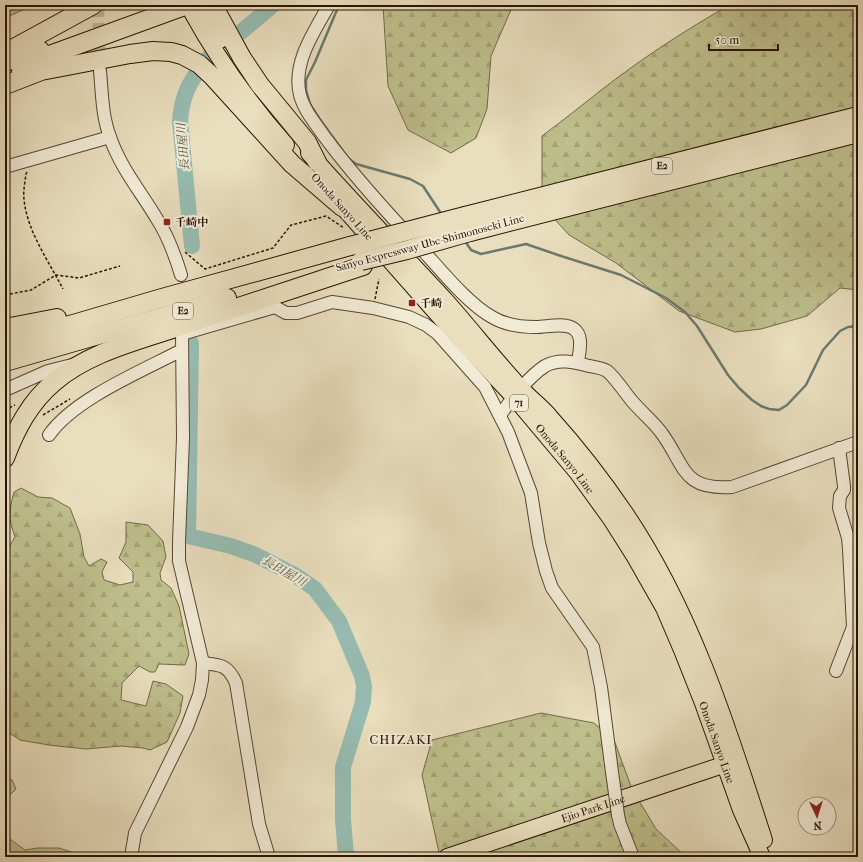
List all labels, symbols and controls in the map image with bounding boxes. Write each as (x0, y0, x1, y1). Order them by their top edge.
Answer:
scale bar (709, 26, 778, 52)
text: 50 m (715, 33, 739, 47)
water label: 長田屋川 (174, 120, 192, 172)
road number: E2 (652, 158, 672, 174)
street label: Onoda Sanyo Line (308, 171, 376, 244)
street label: Sanyo Expressway Ube-Shimonoseki Line (334, 211, 526, 274)
place label: 千崎中 (175, 216, 208, 229)
marker: 千崎中 (162, 217, 172, 227)
place label: 千崎 (420, 297, 443, 310)
marker: 千崎 (407, 298, 417, 308)
road number: E2 (173, 303, 193, 319)
road number: 71 (510, 395, 528, 411)
street label: Onoda Sanyo Line (533, 421, 597, 497)
water label: 長田屋川 (260, 553, 310, 590)
street label: Onoda Sanyo Line (696, 699, 738, 786)
district label: CHIZAKI (370, 732, 432, 747)
street label: Ejio Park Line (559, 791, 627, 825)
north arrow (797, 796, 837, 836)
text: N (812, 819, 822, 832)

